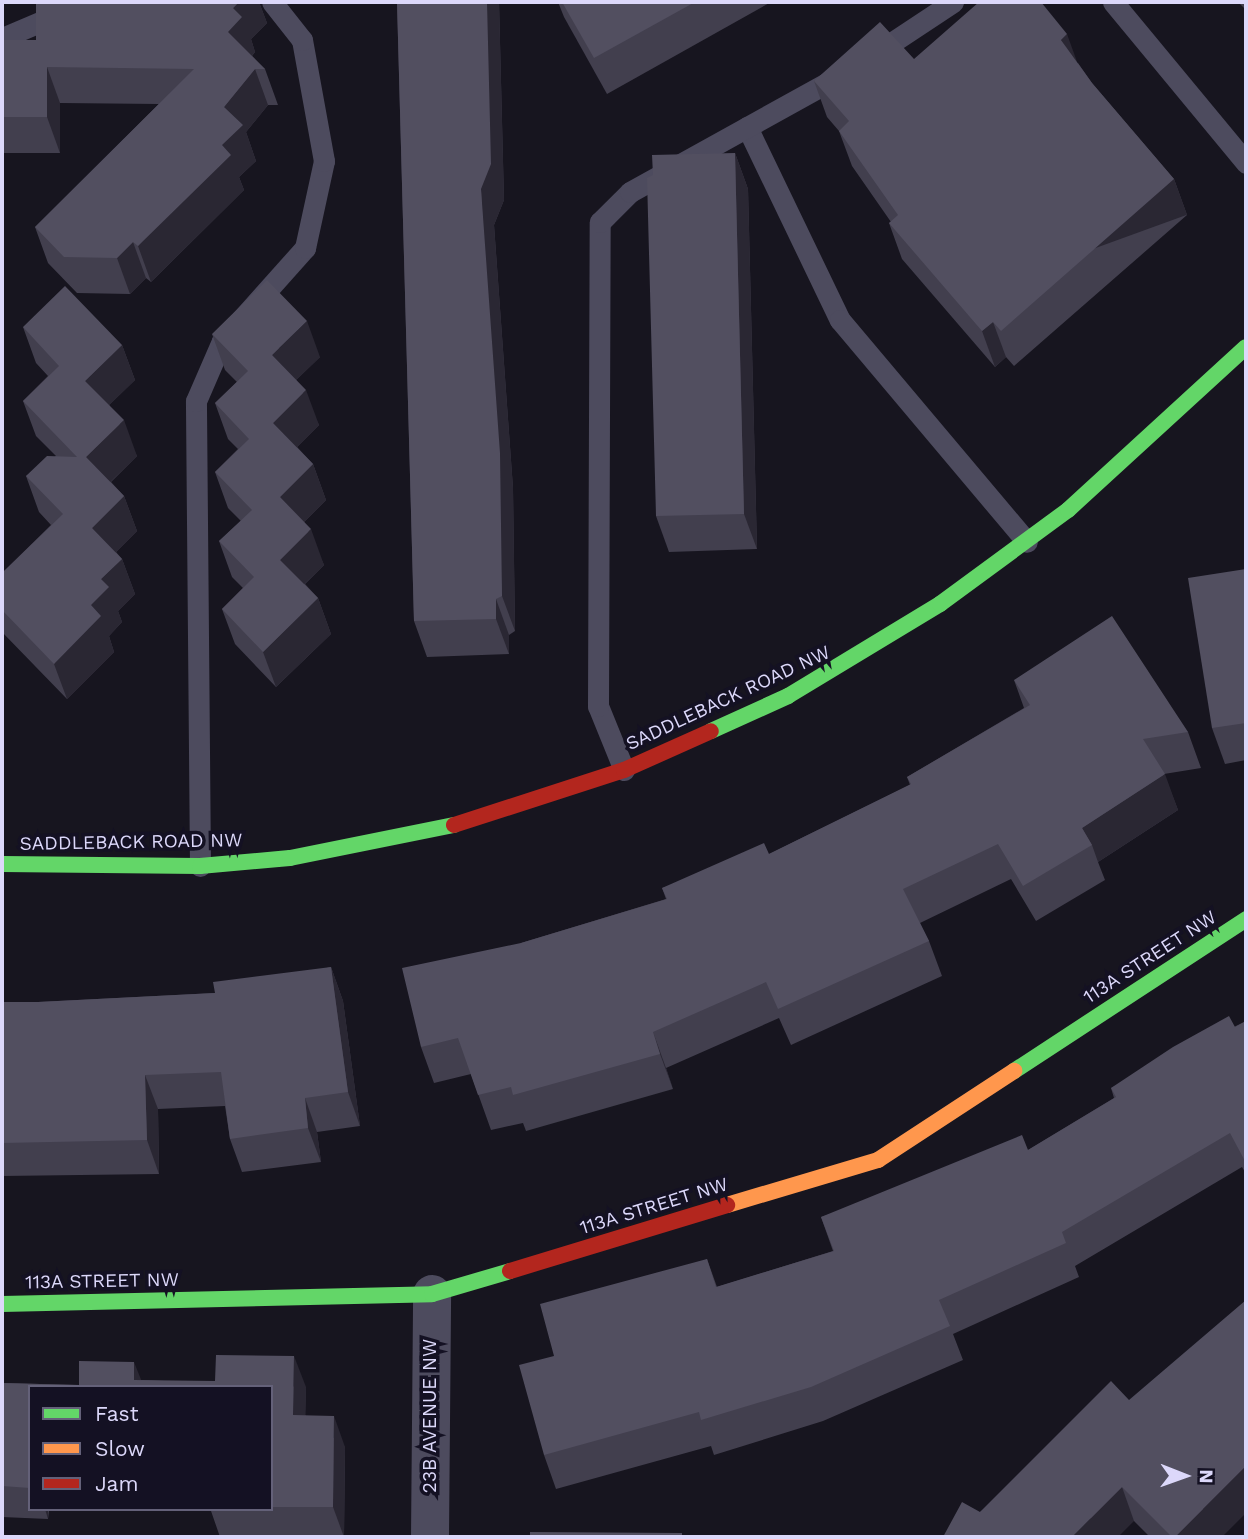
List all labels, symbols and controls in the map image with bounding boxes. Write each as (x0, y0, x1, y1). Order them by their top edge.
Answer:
street label: SADDLEBACK ROAD NW (622, 641, 834, 755)
street label: SADDLEBACK ROAD NW (19, 829, 243, 855)
street label: 113A STREET NW (1079, 905, 1221, 1009)
street label: 113A STREET NW (577, 1172, 731, 1240)
street label: 113A STREET NW (24, 1268, 180, 1294)
street label: 23B AVENUE NW (419, 1338, 441, 1494)
legend (28, 1385, 273, 1511)
text: Fast (95, 1401, 139, 1426)
text: Slow (95, 1436, 145, 1461)
north arrow (1150, 1441, 1220, 1511)
text: N (1195, 1469, 1218, 1484)
text: Jam (95, 1471, 138, 1496)

